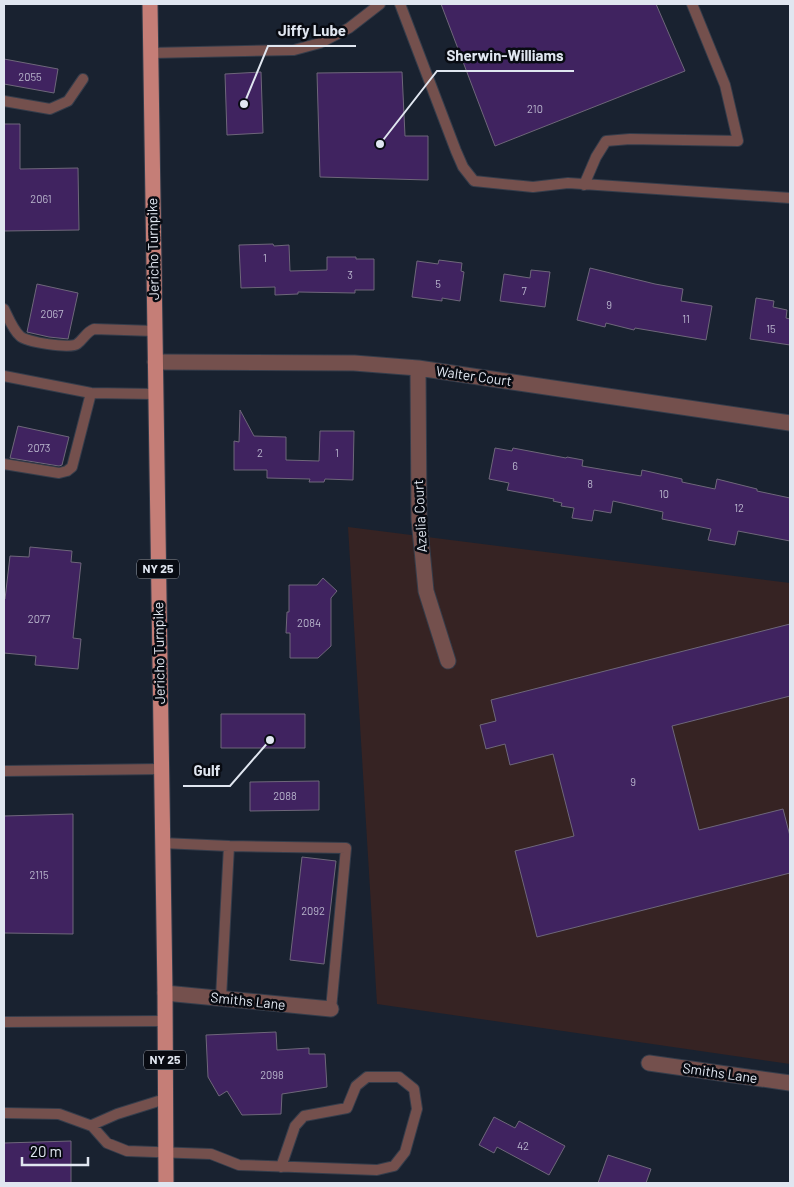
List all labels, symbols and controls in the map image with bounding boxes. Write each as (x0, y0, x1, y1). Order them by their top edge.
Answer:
callout: Jiffy Lube (268, 16, 356, 46)
text: Jiffy Lube (278, 21, 346, 39)
callout: Sherwin-Williams (437, 41, 574, 71)
text: Sherwin-Williams (446, 46, 564, 64)
house number: 2055 (18, 70, 42, 83)
house number: 210 (527, 102, 543, 115)
house number: 2061 (30, 192, 52, 205)
street label: Jericho Turnpike (143, 198, 162, 300)
house number: 1 (263, 251, 267, 264)
house number: 3 (347, 268, 353, 281)
house number: 5 (435, 277, 441, 290)
house number: 7 (521, 284, 527, 297)
house number: 9 (606, 298, 612, 311)
house number: 2067 (41, 307, 63, 320)
house number: 11 (682, 312, 690, 325)
house number: 15 (766, 322, 776, 335)
street label: Walter Court (435, 362, 513, 389)
house number: 2073 (28, 441, 50, 454)
house number: 2 (257, 446, 263, 459)
house number: 1 (335, 446, 339, 459)
house number: 6 (512, 459, 518, 472)
house number: 8 (587, 477, 593, 490)
street label: Azelia Court (409, 479, 430, 553)
house number: 10 (659, 487, 669, 500)
house number: 12 (734, 501, 744, 514)
road number: NY 25 (137, 560, 179, 578)
street label: Jericho Turnpike (149, 602, 168, 704)
house number: 2077 (28, 612, 50, 625)
house number: 2084 (297, 616, 321, 629)
callout: Gulf (183, 756, 230, 786)
text: Gulf (194, 761, 221, 779)
house number: 9 (630, 775, 636, 788)
house number: 2088 (273, 789, 297, 802)
house number: 2115 (29, 868, 49, 881)
house number: 2092 (301, 904, 325, 917)
street label: Smiths Lane (210, 988, 286, 1013)
road number: NY 25 (144, 1050, 186, 1070)
street label: Smiths Lane (681, 1059, 759, 1086)
house number: 2098 (260, 1068, 284, 1081)
scale bar (22, 1134, 89, 1166)
house number: 42 (517, 1139, 529, 1152)
text: 20 m (30, 1142, 62, 1160)

